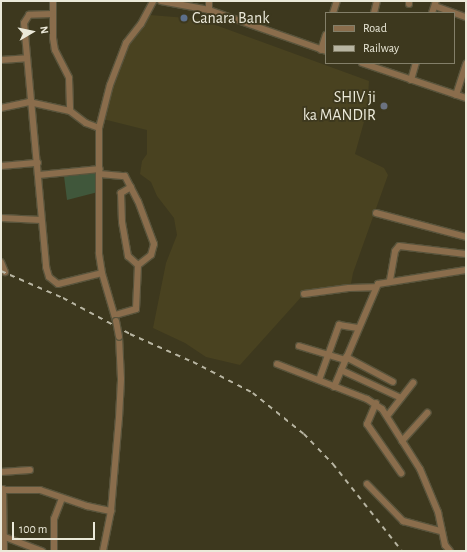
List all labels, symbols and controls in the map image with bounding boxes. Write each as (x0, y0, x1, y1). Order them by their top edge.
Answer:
place label: Canara Bank (192, 8, 269, 28)
north arrow (12, 12, 52, 52)
legend (325, 12, 455, 64)
marker: Canara Bank (179, 13, 189, 23)
text: Road (363, 22, 387, 34)
text: N (38, 25, 50, 35)
text: Railway (363, 42, 399, 54)
place label: SHIV ji ka MANDIR (303, 87, 376, 125)
marker: SHIV ji ka MANDIR (379, 101, 389, 111)
scale bar (14, 514, 97, 540)
text: 100 m (19, 523, 47, 535)

